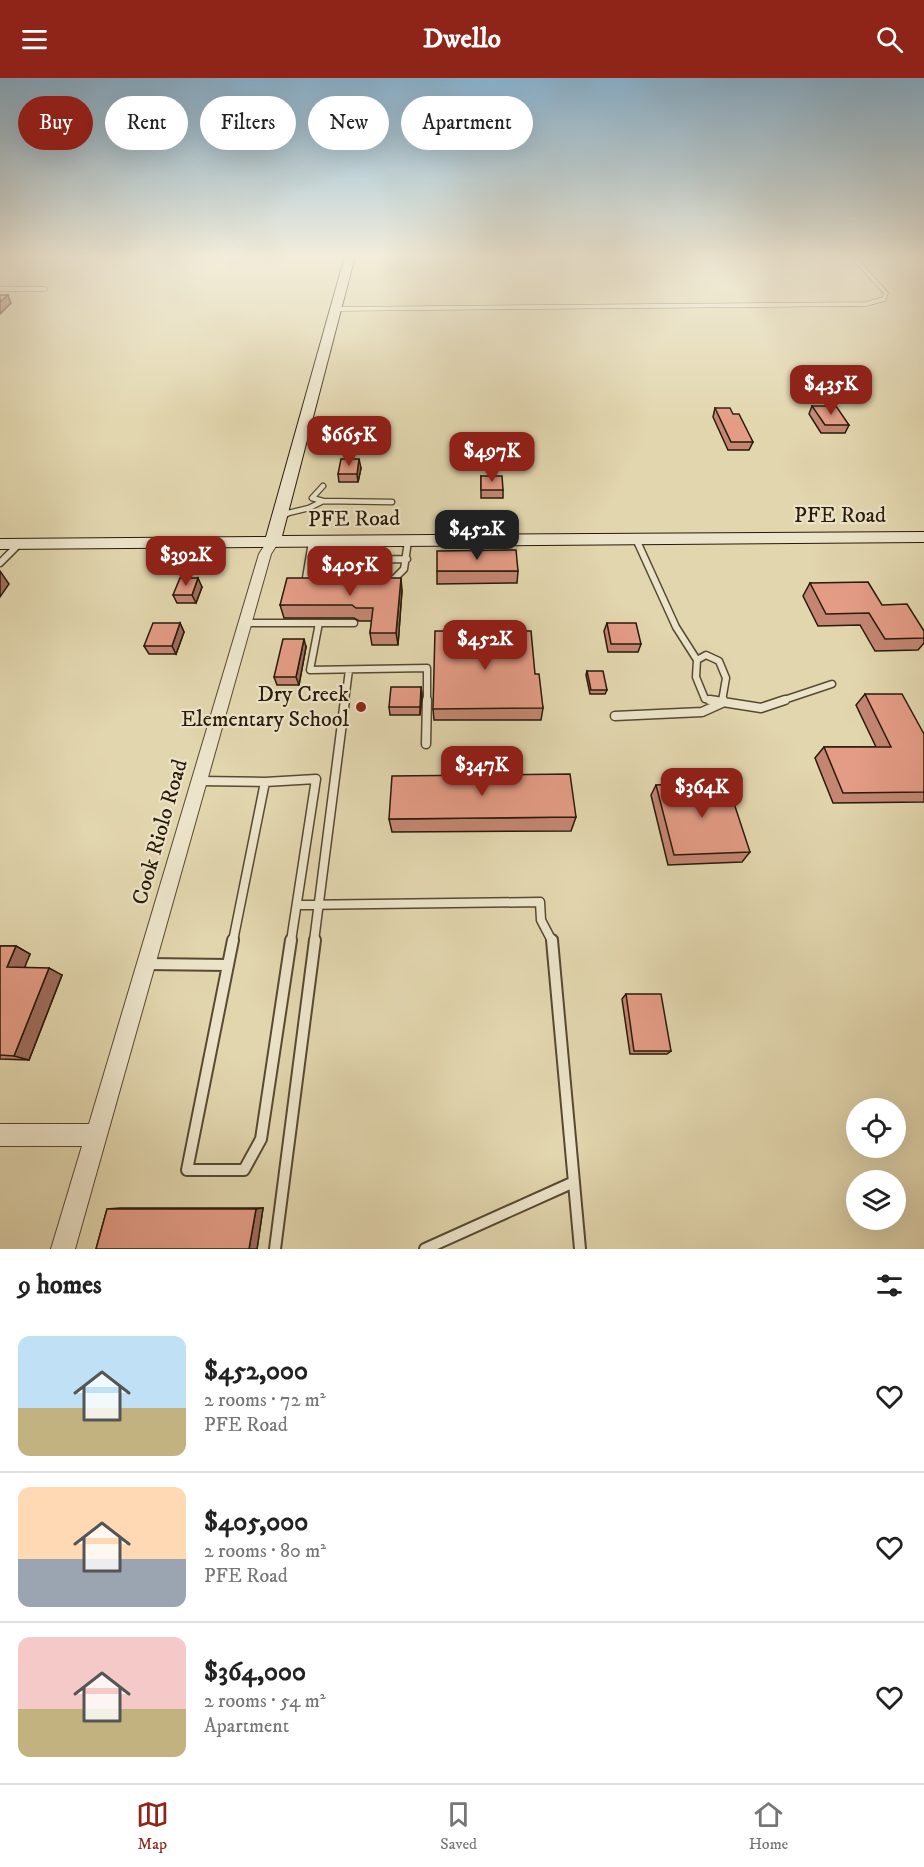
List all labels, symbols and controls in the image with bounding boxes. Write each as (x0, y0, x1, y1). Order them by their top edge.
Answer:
text: Dwello (423, 22, 501, 56)
icon: menu (18, 23, 51, 56)
icon: search (873, 23, 906, 56)
chip: Buy (18, 96, 93, 150)
chip: Rent (105, 96, 188, 150)
chip: Filters (200, 96, 296, 150)
chip: New (308, 96, 389, 150)
chip: Apartment (401, 96, 533, 150)
pin: $435K (789, 365, 873, 416)
text: $435K (804, 372, 858, 397)
pin: $665K (307, 416, 391, 467)
text: $665K (321, 423, 377, 448)
pin: $497K (450, 432, 534, 483)
text: $497K (464, 439, 521, 464)
street label: PFE Road (794, 502, 886, 529)
street label: PFE Road (308, 505, 400, 533)
pin: $452K (435, 510, 519, 561)
text: $452K (449, 517, 505, 542)
pin: $392K (144, 536, 228, 587)
text: $392K (160, 543, 212, 568)
pin: $405K (308, 546, 392, 597)
text: $405K (321, 553, 379, 578)
pin: $452K (443, 620, 527, 671)
text: $452K (457, 627, 513, 652)
place label: Dry Creek Elementary School (181, 681, 349, 733)
marker: Dry Creek Elementary School (354, 700, 368, 714)
pin: $347K (440, 746, 524, 797)
text: $347K (455, 753, 509, 778)
street label: Cook Riolo Road (126, 756, 194, 908)
pin: $364K (660, 768, 744, 819)
text: $364K (675, 775, 729, 800)
map controls (846, 1098, 906, 1230)
button: locate (846, 1098, 906, 1158)
button: layers (846, 1170, 906, 1230)
text: 9 homes (18, 1269, 102, 1302)
icon: filters (873, 1269, 906, 1302)
text: $452,000 (204, 1355, 308, 1388)
icon: home (66, 1360, 138, 1432)
icon: heart (873, 1380, 906, 1413)
text: 2 rooms · 72 m² (204, 1388, 326, 1413)
text: PFE Road (204, 1413, 288, 1438)
text: $405,000 (204, 1506, 308, 1539)
icon: home (66, 1511, 138, 1583)
icon: heart (873, 1531, 906, 1564)
text: 2 rooms · 80 m² (204, 1539, 326, 1564)
text: PFE Road (204, 1564, 288, 1589)
text: $364,000 (204, 1656, 306, 1689)
icon: home (66, 1661, 138, 1733)
icon: heart (873, 1681, 906, 1714)
text: 2 rooms · 54 m² (204, 1689, 326, 1714)
text: Apartment (204, 1714, 289, 1739)
tab: Map (136, 1798, 169, 1854)
tab: Saved (440, 1798, 477, 1854)
tab: Home (749, 1798, 788, 1854)

